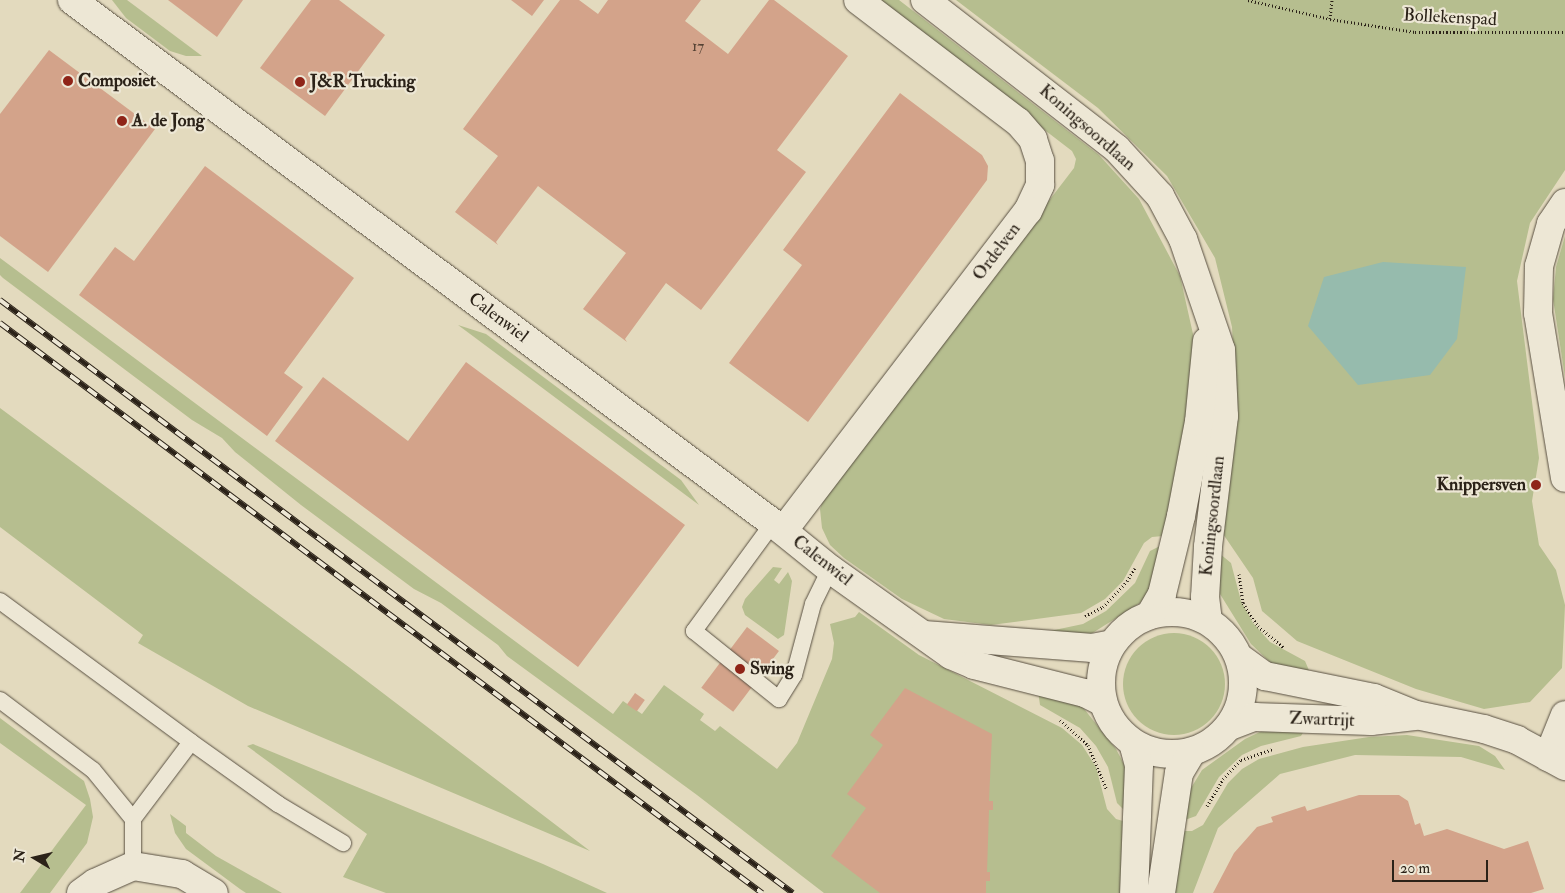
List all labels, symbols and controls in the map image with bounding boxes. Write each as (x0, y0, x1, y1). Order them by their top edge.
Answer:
street label: Bollekenspad (1403, 5, 1497, 31)
house number: 17 (692, 38, 704, 56)
place label: Composiet (78, 70, 156, 92)
place label: J&R Trucking (310, 71, 415, 93)
marker: Composiet (62, 75, 74, 87)
marker: J&R Trucking (294, 76, 306, 88)
street label: Koningsoordlaan (1034, 80, 1140, 176)
place label: A. de Jong (132, 110, 205, 132)
marker: A. de Jong (116, 115, 128, 127)
street label: Ordelven (968, 219, 1026, 285)
street label: Calenwiel (464, 288, 532, 348)
street label: Koningsoordlaan (1196, 455, 1230, 577)
place label: Knippersven (1436, 474, 1526, 496)
marker: Knippersven (1530, 479, 1542, 491)
street label: Calenwiel (788, 531, 856, 591)
place label: Swing (750, 658, 794, 680)
marker: Swing (734, 663, 746, 675)
street label: Zwartrijt (1289, 708, 1355, 732)
north arrow (10, 833, 60, 883)
text: N (10, 848, 29, 863)
scale bar (1395, 850, 1491, 882)
text: 20 m (1400, 859, 1430, 878)

